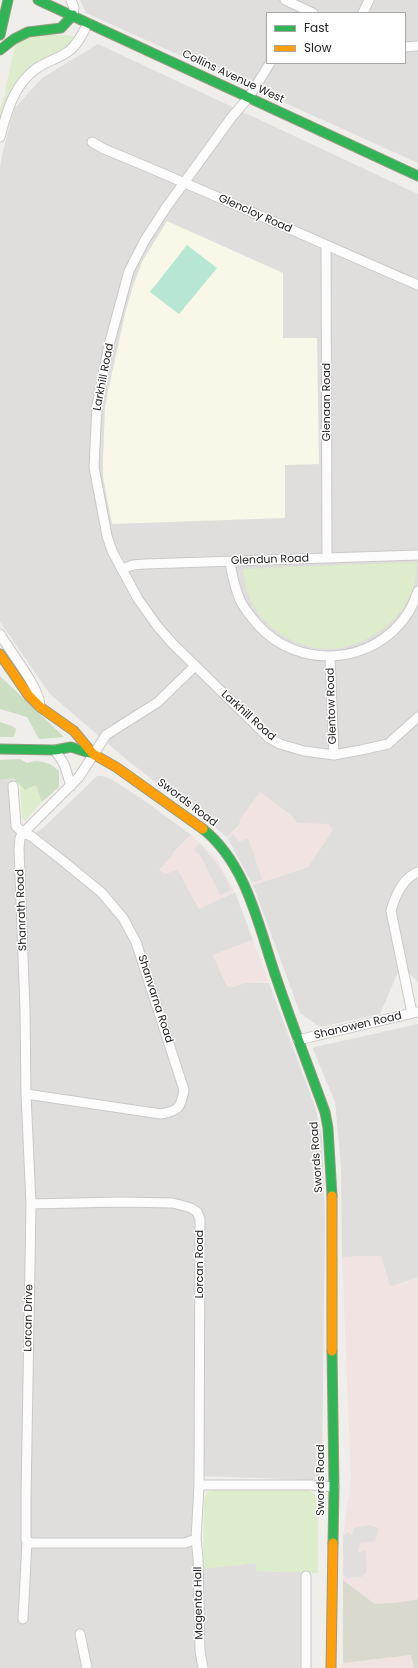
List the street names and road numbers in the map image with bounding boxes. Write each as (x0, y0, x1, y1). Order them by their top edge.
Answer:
street label: Collins Avenue West (180, 48, 286, 106)
street label: Glencloy Road (216, 192, 294, 236)
street label: Larkhill Road (91, 342, 117, 412)
street label: Glenaan Road (320, 363, 334, 441)
street label: Glendun Road (231, 552, 309, 568)
street label: Glentow Road (324, 667, 340, 745)
street label: Larkhill Road (218, 688, 278, 744)
street label: Swords Road (155, 776, 219, 830)
street label: Shanrath Road (14, 869, 30, 951)
street label: Shanvarna Road (135, 953, 175, 1045)
street label: Shanowen Road (313, 1010, 403, 1042)
street label: Swords Road (308, 1121, 326, 1193)
street label: Lorcan Road (193, 1230, 207, 1298)
street label: Lorcan Drive (22, 1284, 36, 1352)
street label: Swords Road (314, 1444, 328, 1516)
street label: Magenta Hall (192, 1566, 206, 1640)

